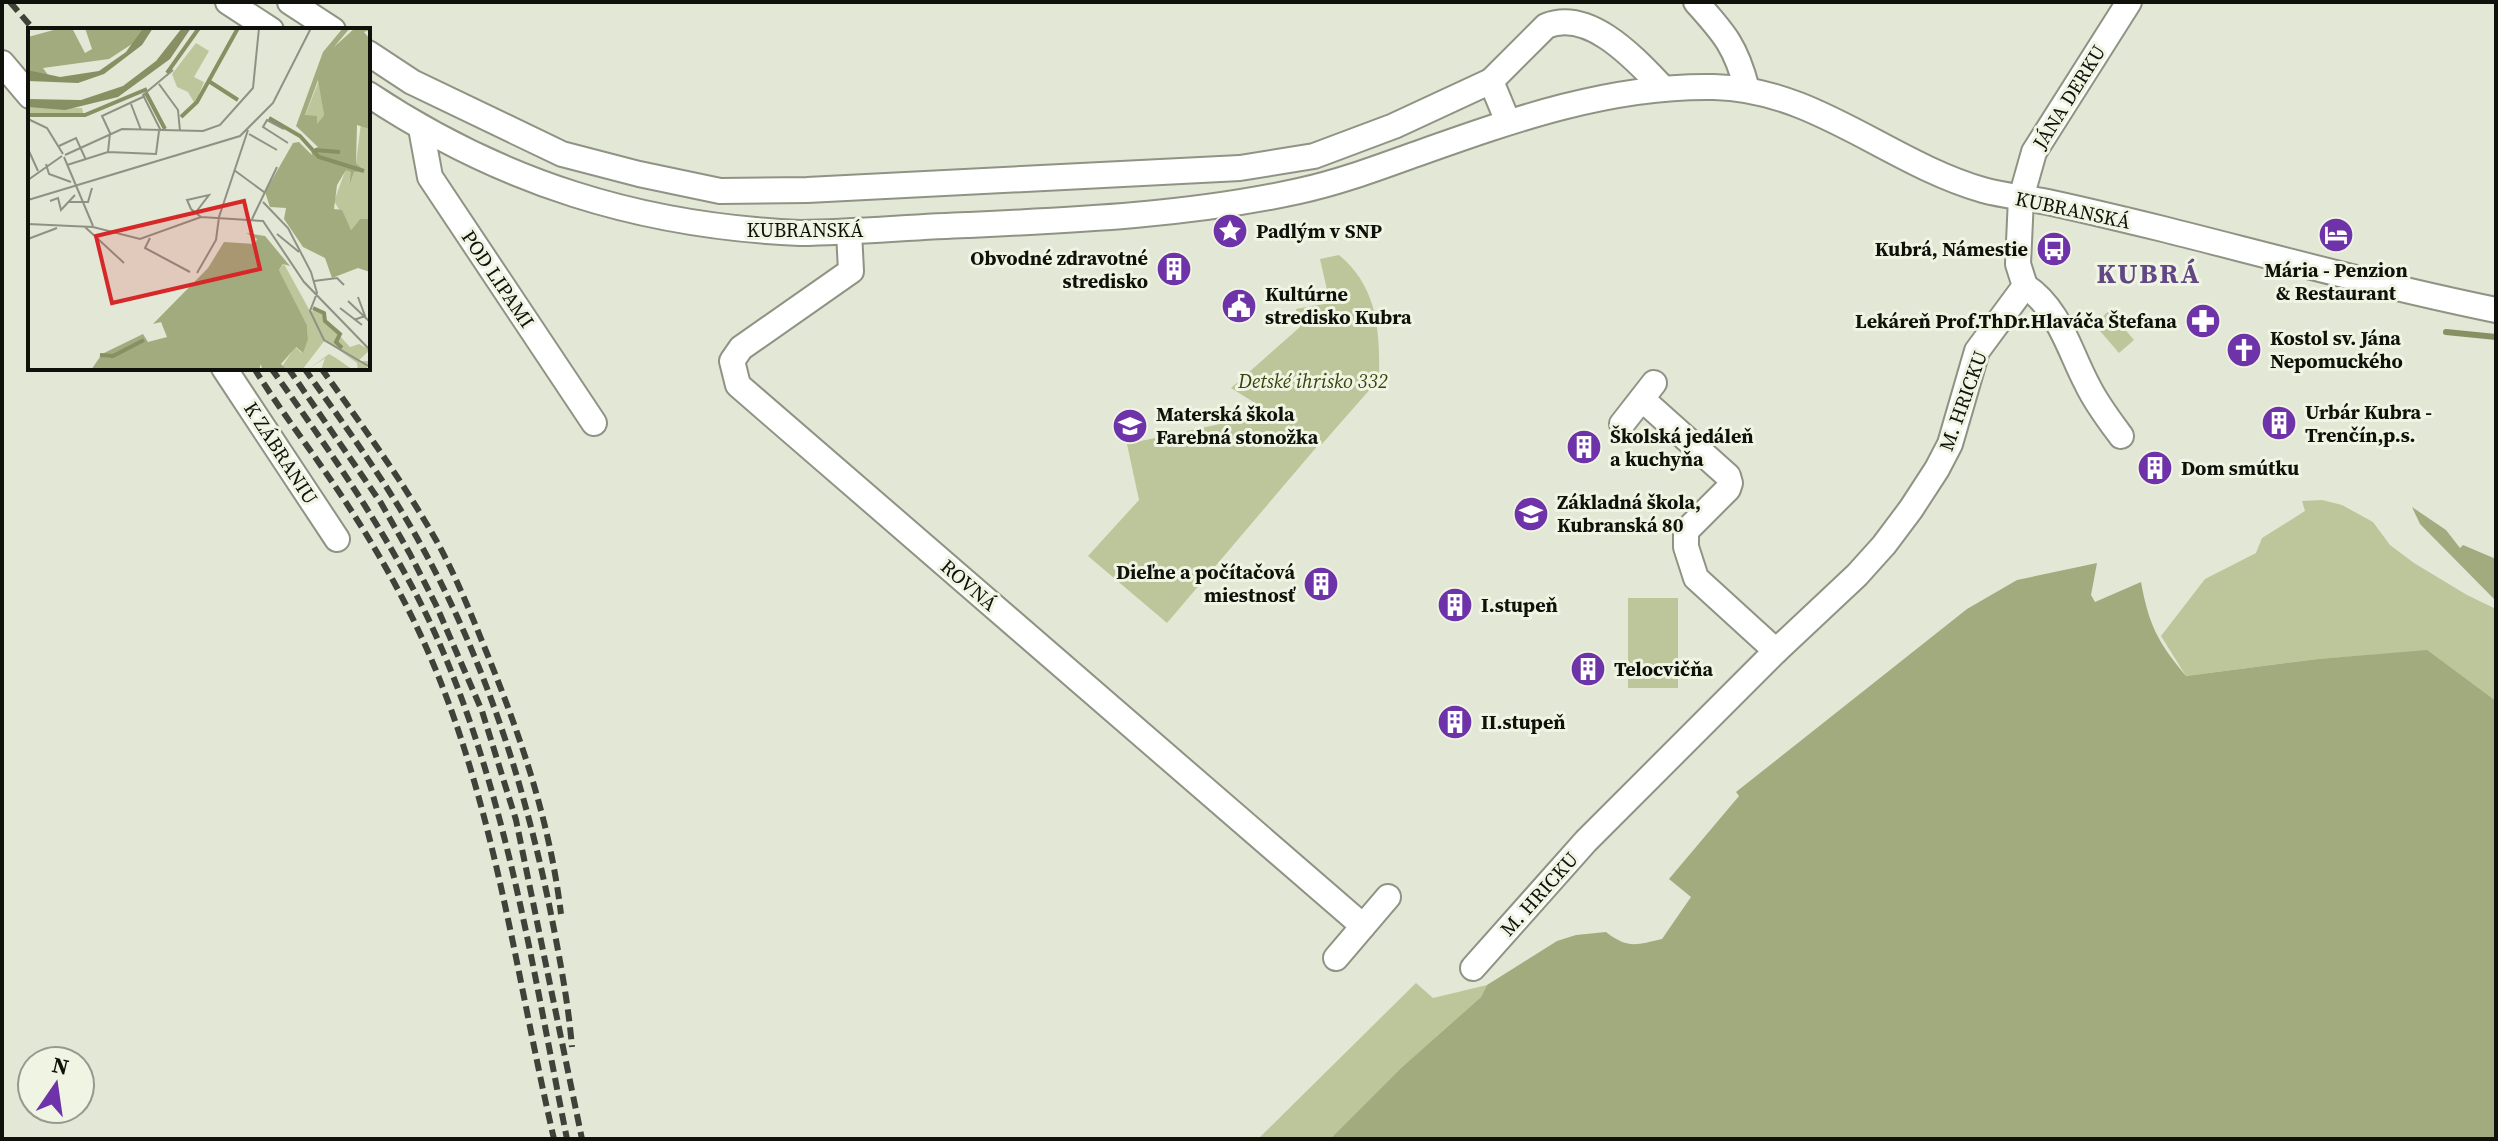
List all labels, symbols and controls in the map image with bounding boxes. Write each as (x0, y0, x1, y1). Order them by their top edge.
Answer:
inset map (28, 28, 370, 370)
street label: JÁNA DERKU (2025, 40, 2112, 155)
street label: KUBRANSKÁ (2013, 184, 2134, 236)
place icon: Padlým v SNP (1211, 212, 1249, 250)
street label: KUBRANSKÁ (746, 216, 864, 244)
hotel icon: Mária - Penzion & Restaurant (2317, 216, 2355, 254)
place label: Padlým v SNP (1256, 217, 1382, 245)
street label: POD LIPAMI (455, 225, 541, 333)
bus stop icon: Kubrá, Námestie (2035, 230, 2073, 268)
place label: Kubrá, Námestie (1875, 235, 2028, 263)
place label: Obvodné zdravotné stredisko (970, 244, 1148, 295)
building icon: Obvodné zdravotné stredisko (1155, 250, 1193, 288)
district label: KUBRÁ (2097, 254, 2201, 292)
place label: Mária - Penzion & Restaurant (2264, 256, 2408, 307)
place label: Kultúrne stredisko Kubra (1265, 280, 1412, 331)
public building icon: Kultúrne stredisko Kubra (1220, 287, 1258, 325)
pharmacy icon: Lekáreň Prof.ThDr.Hlaváča Štefana (2184, 302, 2222, 340)
place label: Lekáreň Prof.ThDr.Hlaváča Štefana (1855, 307, 2177, 335)
place label: Kostol sv. Jána Nepomuckého (2270, 324, 2403, 375)
church icon: Kostol sv. Jána Nepomuckého (2225, 331, 2263, 369)
street label: M. HRICKU (1932, 347, 1994, 455)
park label: Detské ihrisko 332 (1237, 367, 1388, 395)
street label: K ZÁBRANIU (237, 396, 325, 510)
place label: Urbár Kubra - Trenčín,p.s. (2305, 398, 2432, 449)
place label: Materská škola Farebná stonožka (1156, 400, 1319, 451)
building icon: Urbár Kubra - Trenčín,p.s. (2260, 404, 2298, 442)
school or university icon: Materská škola Farebná stonožka (1111, 407, 1149, 445)
place label: Školská jedáleň a kuchyňa (1610, 422, 1754, 473)
building icon: Školská jedáleň a kuchyňa (1565, 428, 1603, 466)
building icon: Dom smútku (2136, 449, 2174, 487)
place label: Dom smútku (2181, 454, 2299, 482)
place label: Základná škola, Kubranská 80 (1557, 488, 1701, 539)
school or university icon: Základná škola, Kubranská 80 (1512, 495, 1550, 533)
street label: ROVNÁ (935, 553, 1004, 618)
place label: Dieľne a počítačová miestnosť (1116, 558, 1297, 609)
building icon: Dieľne a počítačová miestnosť (1302, 565, 1340, 603)
building icon: I.stupeň (1436, 586, 1474, 624)
place label: I.stupeň (1481, 591, 1558, 619)
building icon: Telocvičňa (1569, 650, 1607, 688)
place label: Telocvičňa (1614, 655, 1713, 683)
building icon: II.stupeň (1436, 703, 1474, 741)
place label: II.stupeň (1481, 708, 1566, 736)
street label: M. HRICKU (1494, 846, 1584, 942)
north arrow (16, 1045, 96, 1125)
text: N (49, 1049, 72, 1082)

